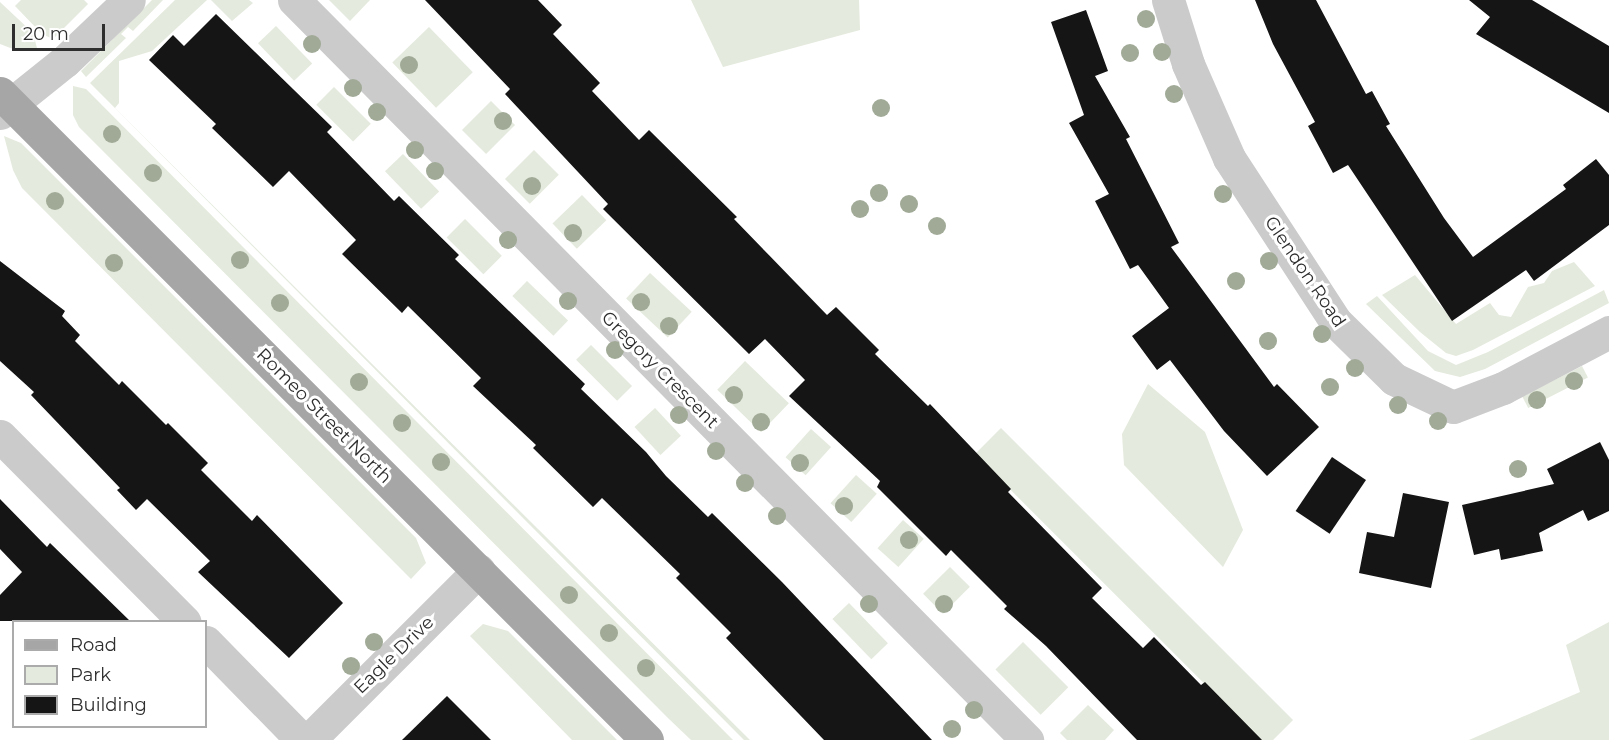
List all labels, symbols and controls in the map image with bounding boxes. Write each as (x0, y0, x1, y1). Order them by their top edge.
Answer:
scale bar (15, 12, 108, 50)
text: 20 m (23, 23, 69, 45)
street label: Glendon Road (1260, 212, 1350, 332)
street label: Gregory Crescent (597, 307, 723, 433)
street label: Romeo Street North (252, 344, 396, 488)
street label: Eagle Drive (350, 612, 438, 698)
legend (12, 620, 207, 728)
text: Road (70, 634, 117, 656)
text: Park (70, 664, 111, 686)
text: Building (70, 694, 147, 716)

